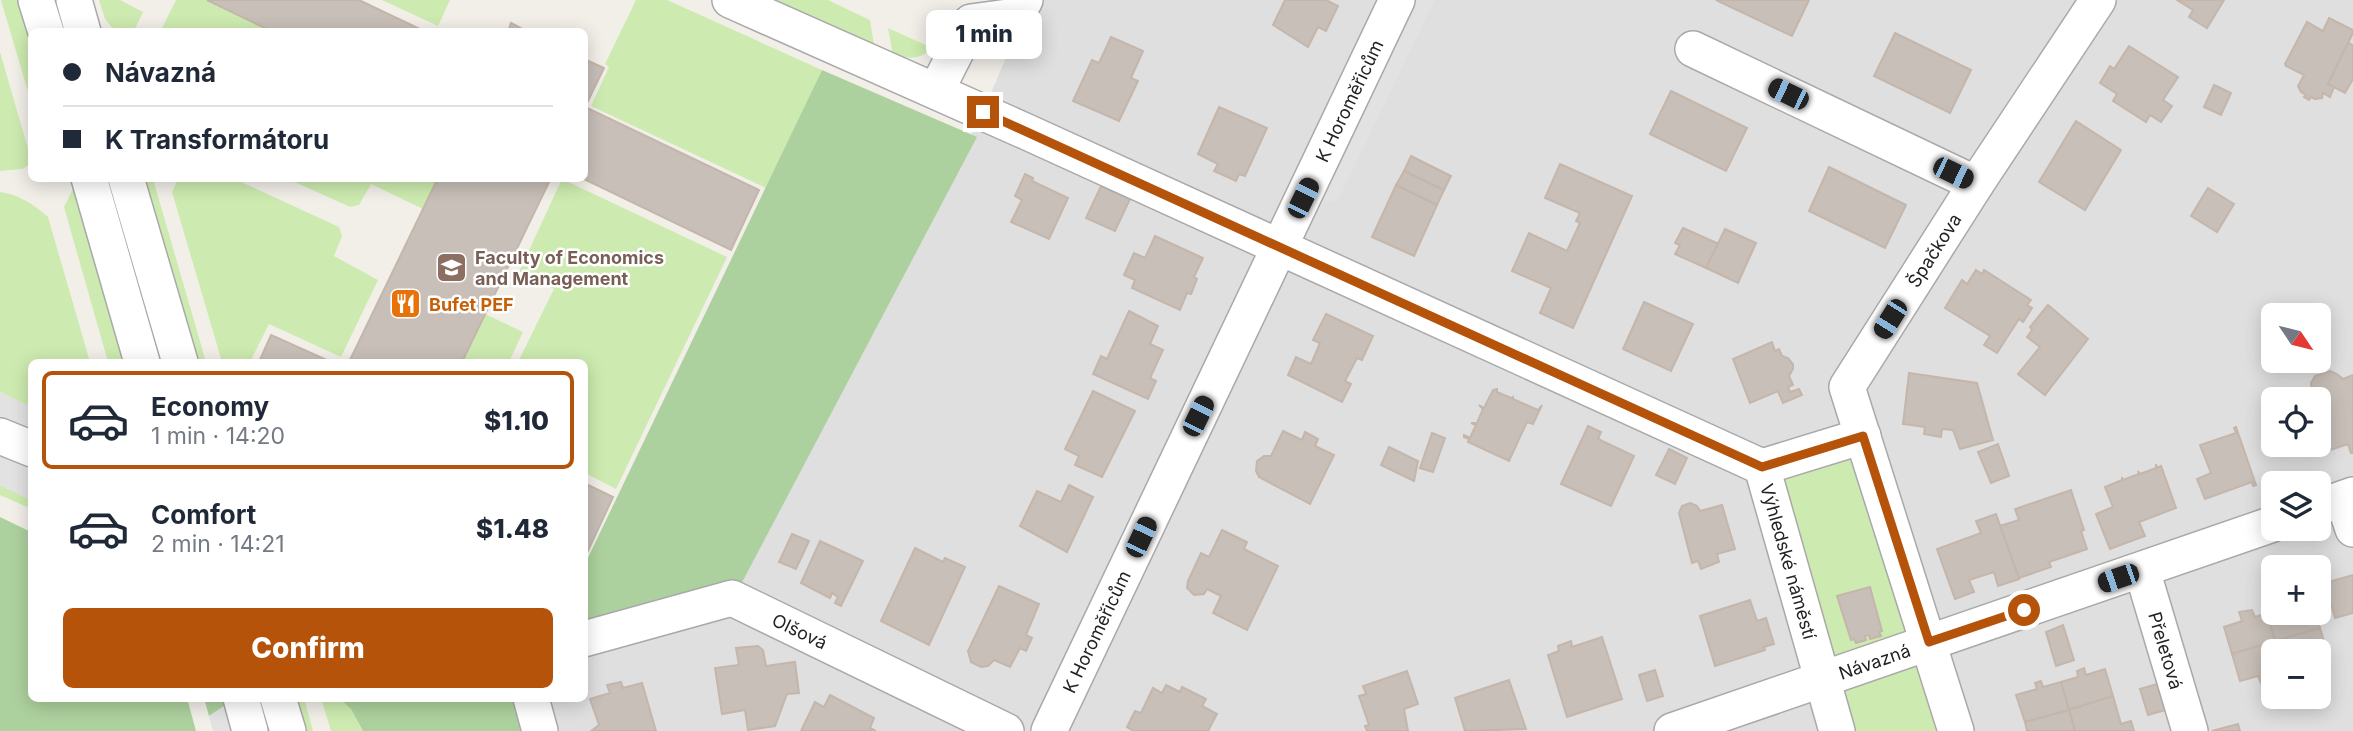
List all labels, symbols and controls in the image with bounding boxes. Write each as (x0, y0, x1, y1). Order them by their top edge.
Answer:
callout: 1 min (925, 10, 1041, 60)
text: 1 min (955, 20, 1013, 48)
street label: K Horoměřicům (1311, 36, 1387, 165)
text: Návazná (105, 57, 216, 88)
car (1765, 75, 1812, 113)
route end (967, 96, 999, 128)
text: K Transformátoru (105, 124, 329, 155)
car (1930, 154, 1977, 192)
car (1285, 175, 1322, 221)
street label: Špačkova (1902, 209, 1965, 291)
place label: Faculty of Economics and Management (475, 247, 664, 289)
school or university icon: Faculty of Economics and Management (435, 250, 469, 284)
restaurant icon: Bufet PEF (389, 287, 423, 321)
place label: Bufet PEF (429, 294, 514, 315)
car (1870, 296, 1911, 342)
north arrow (2261, 303, 2331, 373)
map controls (2261, 303, 2331, 709)
button: locate (2261, 387, 2331, 457)
icon: car (67, 389, 130, 452)
text: Economy (151, 391, 269, 422)
car (1180, 393, 1217, 439)
text: $1.10 (484, 405, 549, 436)
text: 1 min · 14:20 (151, 422, 285, 450)
button: layers (2261, 471, 2331, 541)
street label: Výhledské náměstí (1757, 481, 1821, 642)
icon: car (67, 497, 130, 560)
text: Comfort (151, 499, 256, 530)
text: $1.48 (476, 513, 549, 544)
car (1123, 514, 1160, 560)
text: 2 min · 14:21 (151, 530, 285, 558)
button: + (2261, 555, 2331, 625)
car (2095, 561, 2142, 595)
street label: K Horoměřicům (1058, 567, 1134, 696)
route start (2008, 594, 2040, 626)
button: Confirm (63, 608, 553, 688)
street label: Olšová (769, 609, 831, 653)
street label: Přeletová (2145, 609, 2187, 692)
street label: Návazná (1836, 639, 1913, 683)
button: − (2261, 639, 2331, 709)

